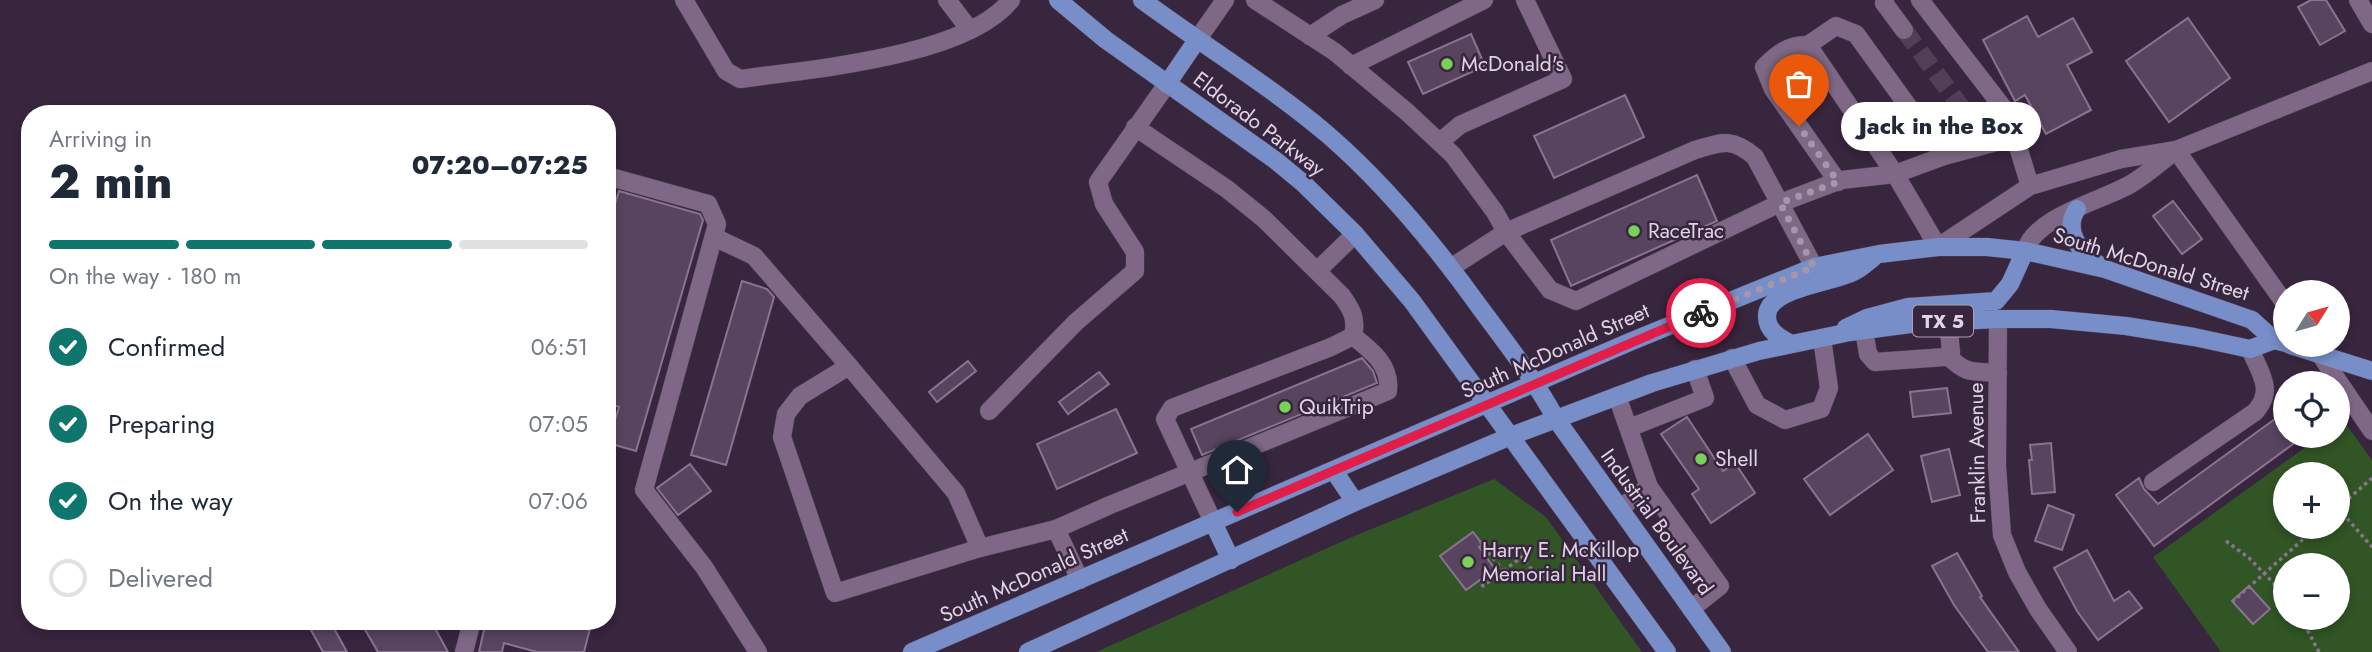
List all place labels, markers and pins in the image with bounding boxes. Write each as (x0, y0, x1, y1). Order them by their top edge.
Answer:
place label: McDonald's (1461, 49, 1564, 79)
pin (1769, 54, 1829, 126)
marker: McDonald's (1439, 56, 1455, 72)
callout: Jack in the Box (1841, 102, 2040, 150)
place label: RaceTrac (1648, 216, 1724, 246)
marker: RaceTrac (1626, 223, 1642, 239)
place label: QuikTrip (1299, 392, 1374, 422)
marker: QuikTrip (1277, 399, 1293, 415)
pin (1207, 440, 1267, 512)
place label: Shell (1715, 444, 1758, 474)
marker: Shell (1693, 451, 1709, 467)
place label: Harry E. McKillop Memorial Hall (1482, 535, 1639, 589)
marker: Harry E. McKillop Memorial Hall (1460, 554, 1476, 570)

